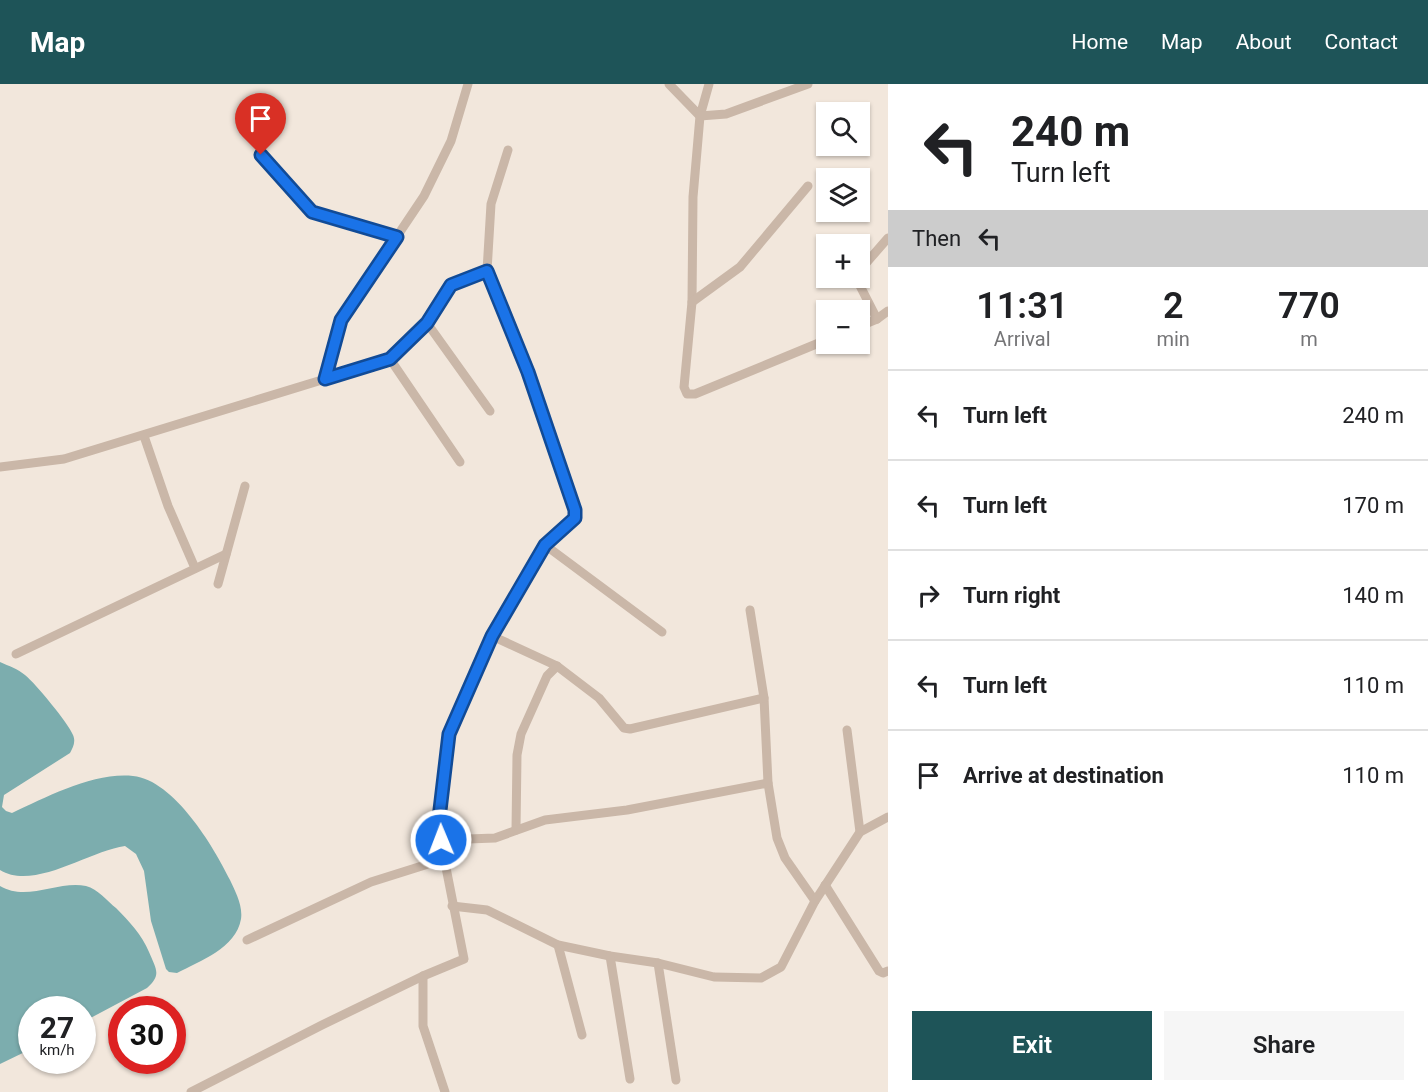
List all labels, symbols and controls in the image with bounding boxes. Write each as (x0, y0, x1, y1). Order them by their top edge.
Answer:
text: Map (30, 26, 85, 59)
text: Home (1072, 30, 1128, 54)
text: Map (1161, 30, 1203, 54)
text: About (1236, 30, 1292, 54)
text: Contact (1325, 30, 1398, 54)
pin (235, 93, 286, 155)
icon: arrive (244, 102, 277, 135)
map controls (816, 102, 870, 354)
button: search (816, 102, 870, 156)
text: 240 m (1011, 107, 1130, 156)
icon: left (912, 108, 990, 186)
text: Turn left (1011, 157, 1111, 189)
button: layers (816, 168, 870, 222)
icon: left (973, 222, 1006, 255)
text: Then (912, 226, 961, 251)
button: + (816, 234, 870, 288)
text: 11:31 (976, 285, 1068, 327)
text: 2 (1163, 285, 1183, 327)
text: 770 (1278, 285, 1340, 327)
button: − (816, 300, 870, 354)
text: Arrival (994, 327, 1051, 351)
text: min (1156, 327, 1190, 351)
text: m (1300, 327, 1318, 351)
icon: left (912, 399, 945, 432)
text: Turn left (963, 403, 1047, 428)
text: 240 m (1342, 403, 1404, 428)
icon: left (912, 489, 945, 522)
text: Turn left (963, 493, 1047, 518)
text: 170 m (1342, 493, 1404, 518)
icon: right (912, 579, 945, 612)
text: Turn right (963, 583, 1060, 608)
text: 140 m (1342, 583, 1404, 608)
icon: left (912, 669, 945, 702)
text: Turn left (963, 673, 1047, 698)
text: 110 m (1342, 673, 1404, 698)
icon: arrive (912, 759, 945, 792)
text: Arrive at destination (963, 763, 1164, 788)
text: 110 m (1342, 763, 1404, 788)
position arrow (409, 808, 473, 872)
speed limit sign: 30 (108, 996, 186, 1074)
text: 27 (40, 1010, 74, 1045)
button: Exit (912, 1011, 1152, 1080)
button: Share (1164, 1011, 1404, 1080)
text: km/h (39, 1041, 75, 1059)

